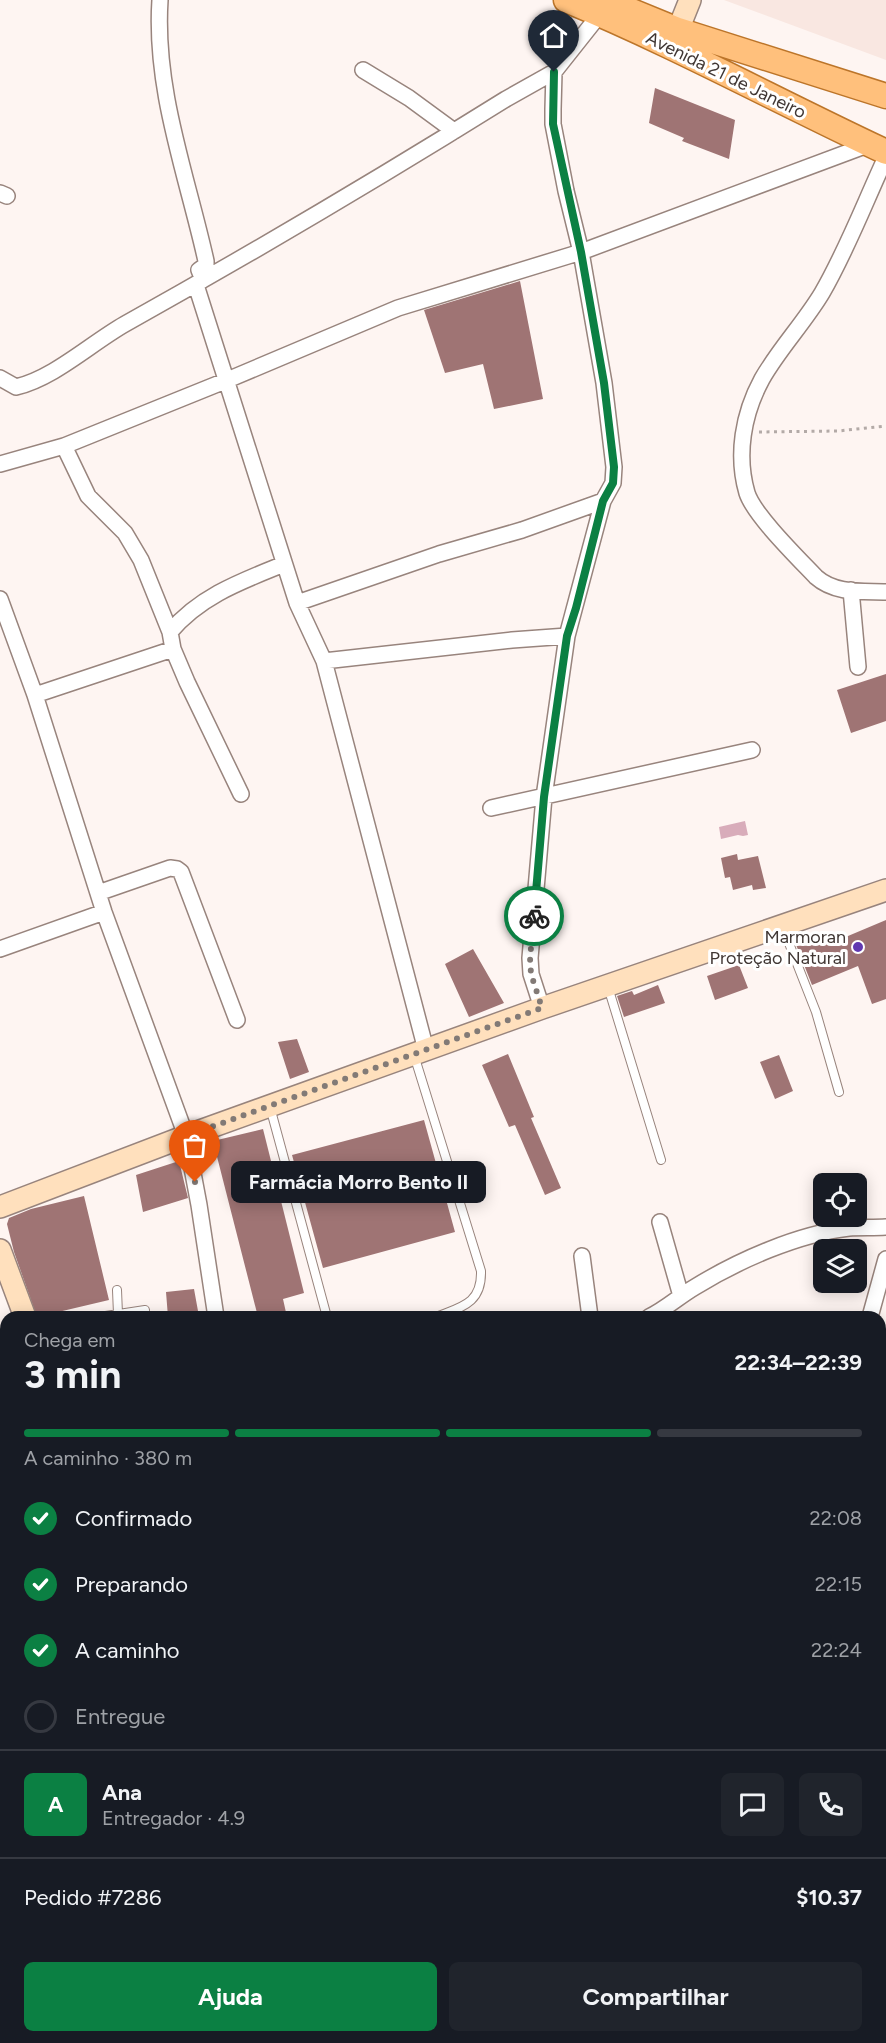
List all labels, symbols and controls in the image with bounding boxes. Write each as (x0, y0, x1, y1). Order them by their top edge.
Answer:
pin (528, 10, 579, 72)
icon: home (537, 19, 570, 52)
street label: Avenida 21 de Janeiro (642, 27, 810, 123)
courier (504, 886, 564, 946)
icon: bike (518, 900, 551, 933)
place label: Marmoran Proteção Natural (710, 926, 846, 969)
marker: Marmoran Proteção Natural (851, 940, 865, 954)
pin (169, 1120, 220, 1182)
icon: bag (178, 1129, 211, 1162)
callout: Farmácia Morro Bento II (231, 1161, 486, 1203)
text: Farmácia Morro Bento II (249, 1170, 468, 1194)
map controls (813, 1173, 867, 1293)
button: locate (813, 1173, 867, 1227)
button: layers (813, 1239, 867, 1293)
text: Chega em (24, 1328, 115, 1352)
text: 22:34–22:39 (735, 1349, 862, 1376)
text: 3 min (24, 1351, 121, 1398)
text: A caminho · 380 m (24, 1446, 192, 1470)
icon: check (24, 1502, 57, 1535)
text: Confirmado (75, 1505, 192, 1532)
text: 22:08 (809, 1506, 862, 1530)
icon: check (24, 1568, 57, 1601)
text: Preparando (75, 1571, 188, 1598)
text: 22:15 (815, 1572, 862, 1596)
icon: check (24, 1634, 57, 1667)
text: A caminho (75, 1637, 180, 1664)
text: 22:24 (811, 1638, 862, 1662)
text: Entregue (75, 1703, 165, 1730)
button: chat (721, 1773, 784, 1836)
button: phone (799, 1773, 862, 1836)
text: Ana (102, 1779, 142, 1806)
text: A (48, 1791, 63, 1818)
text: Entregador · 4.9 (102, 1806, 245, 1830)
text: Pedido #7286 (24, 1884, 162, 1911)
text: $10.37 (796, 1884, 862, 1911)
button: Ajuda (24, 1962, 437, 2031)
button: Compartilhar (449, 1962, 862, 2031)

